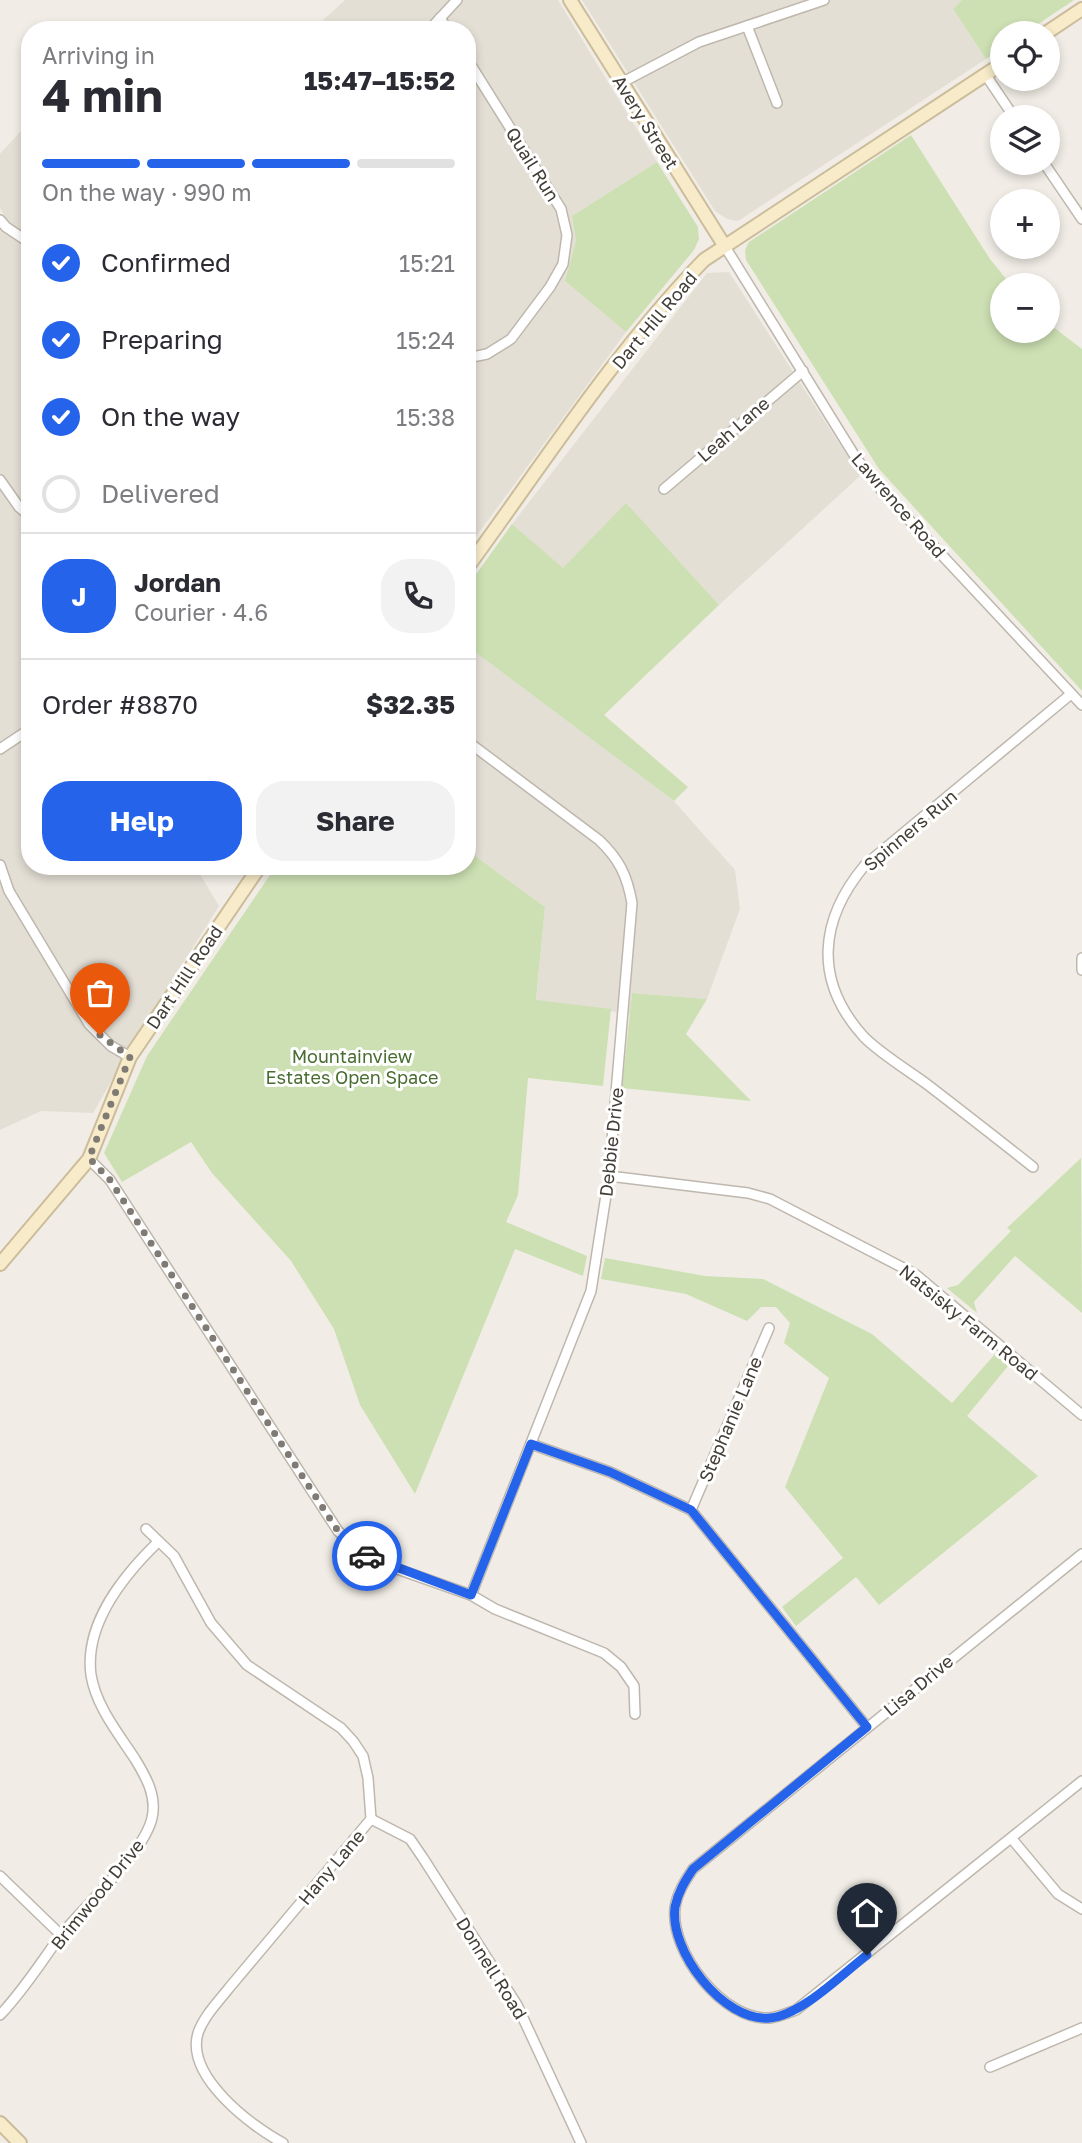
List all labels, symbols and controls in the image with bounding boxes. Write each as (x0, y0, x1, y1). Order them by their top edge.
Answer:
map controls (990, 21, 1060, 343)
button: locate (990, 21, 1060, 91)
text: Arriving in (42, 41, 155, 69)
text: 15:47–15:52 (304, 65, 455, 96)
text: 4 min (42, 67, 163, 122)
street label: Avery Street (608, 71, 684, 173)
button: layers (990, 105, 1060, 175)
street label: Quail Run (502, 123, 564, 205)
text: On the way · 990 m (42, 178, 252, 206)
button: + (990, 189, 1060, 259)
icon: check (42, 244, 80, 282)
text: Confirmed (101, 247, 231, 278)
text: 15:21 (399, 249, 455, 277)
street label: Dart Hill Road (607, 267, 701, 373)
button: − (990, 273, 1060, 343)
icon: check (42, 321, 80, 359)
text: Preparing (101, 324, 223, 355)
text: 15:24 (396, 326, 455, 354)
street label: Leah Lane (692, 392, 774, 466)
icon: check (42, 398, 80, 436)
text: On the way (101, 401, 240, 432)
text: 15:38 (396, 403, 455, 431)
street label: Lawrence Road (847, 448, 951, 562)
text: Delivered (101, 478, 220, 509)
button: phone (381, 559, 455, 633)
text: Jordan (134, 567, 221, 598)
text: J (72, 581, 86, 612)
text: Courier · 4.6 (134, 598, 268, 626)
text: Order #8870 (42, 689, 198, 720)
text: $32.35 (366, 689, 455, 720)
button: Help (42, 781, 242, 861)
button: Share (256, 781, 455, 861)
street label: Spinners Run (859, 785, 961, 875)
street label: Dart Hill Road (141, 921, 227, 1033)
pin (70, 963, 130, 1035)
icon: bag (81, 974, 119, 1012)
park label: Mountainview Estates Open Space (266, 1045, 438, 1088)
street label: Debbie Drive (594, 1086, 628, 1198)
street label: Natsisky Farm Road (895, 1259, 1043, 1385)
street label: Stephanie Lane (694, 1353, 766, 1485)
courier (332, 1521, 402, 1591)
icon: car (348, 1537, 386, 1575)
street label: Lisa Drive (879, 1650, 957, 1720)
street label: Hany Lane (293, 1825, 369, 1909)
street label: Brimwood Drive (46, 1834, 148, 1954)
pin (837, 1883, 897, 1955)
icon: home (848, 1894, 886, 1932)
street label: Donnell Road (452, 1913, 532, 2023)

